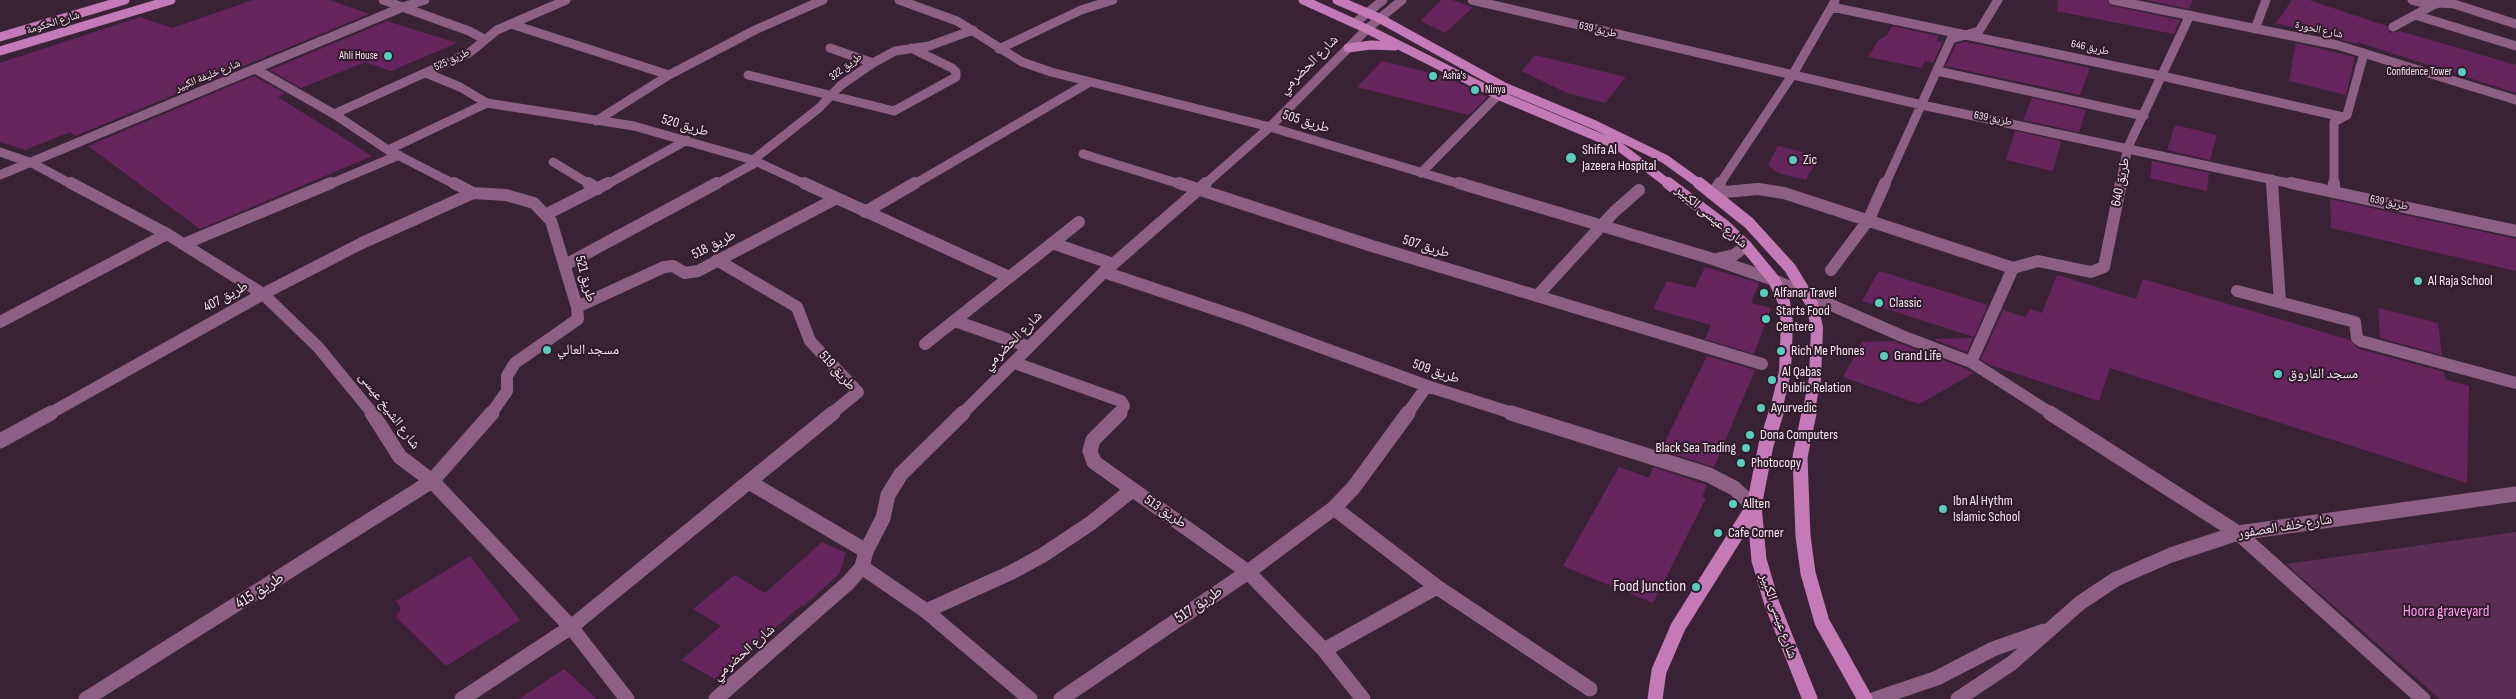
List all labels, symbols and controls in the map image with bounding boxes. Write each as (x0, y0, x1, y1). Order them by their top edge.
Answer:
street label: شارع الحكومة (25, 9, 81, 37)
street label: شارع الحورة (2294, 18, 2344, 42)
street label: طريق 639 (1578, 19, 1618, 41)
street label: شارع الحضرمي (1276, 32, 1342, 98)
street label: طريق 646 (2070, 38, 2110, 58)
street label: طريق 525 (432, 46, 472, 74)
place label: Ahli House (339, 49, 378, 63)
marker: Ahli House (382, 50, 394, 62)
street label: طريق 322 (827, 50, 865, 84)
street label: شارع خليفة الكبير (174, 57, 242, 95)
place label: Confidence Tower (2386, 65, 2452, 79)
marker: Confidence Tower (2456, 66, 2468, 78)
place label: Asha's (1443, 69, 1466, 83)
marker: Asha's (1427, 70, 1439, 82)
place label: Ninya (1485, 83, 1506, 97)
marker: Ninya (1469, 84, 1481, 96)
street label: طريق 505 (1280, 107, 1332, 137)
street label: طريق 639 (1973, 109, 2013, 129)
street label: طريق 520 (659, 111, 711, 141)
place label: Shifa Al Jazeera Hospital (1582, 142, 1656, 174)
marker: Shifa Al Jazeera Hospital (1564, 151, 1578, 165)
place label: Zic (1803, 152, 1817, 168)
marker: Zic (1787, 154, 1799, 166)
street label: طريق 640 (2108, 156, 2134, 208)
street label: شارع عيسى الكبير (1671, 182, 1751, 252)
street label: طريق 639 (2369, 193, 2409, 213)
street label: طريق 518 (689, 227, 739, 263)
street label: طريق 507 (1400, 232, 1452, 262)
street label: طريق 521 (571, 254, 599, 304)
place label: Al Raja School (2428, 273, 2493, 289)
marker: Al Raja School (2412, 275, 2424, 287)
street label: طريق 407 (201, 278, 251, 316)
place label: Alfanar Travel (1774, 285, 1837, 301)
marker: Alfanar Travel (1758, 287, 1770, 299)
place label: Classic (1889, 295, 1922, 311)
marker: Classic (1873, 297, 1885, 309)
place label: Starts Food Centere (1776, 303, 1830, 336)
street label: شارع الحضرمي (980, 308, 1046, 374)
marker: Starts Food Centere (1760, 313, 1772, 325)
place label: مسجد العالي (557, 342, 619, 358)
place label: Rich Me Phones (1791, 343, 1864, 359)
marker: مسجد العالي (541, 344, 553, 356)
marker: Rich Me Phones (1775, 345, 1787, 357)
street label: طريق 519 (815, 348, 859, 394)
place label: Grand Life (1894, 348, 1941, 364)
marker: Grand Life (1878, 350, 1890, 362)
street label: طريق 509 (1410, 356, 1462, 388)
place label: Al Qabas Public Relation (1782, 364, 1851, 397)
place label: مسجد الفاروق (2288, 366, 2358, 382)
marker: مسجد الفاروق (2272, 368, 2284, 380)
street label: شارع الشيخ عيسى (355, 369, 423, 453)
marker: Al Qabas Public Relation (1766, 374, 1778, 386)
place label: Ayurvedic (1771, 400, 1817, 416)
marker: Ayurvedic (1755, 402, 1767, 414)
place label: Dona Computers (1760, 427, 1838, 443)
marker: Dona Computers (1744, 429, 1756, 441)
place label: Black Sea Trading (1656, 440, 1736, 456)
marker: Black Sea Trading (1740, 442, 1752, 454)
place label: Photocopy (1751, 455, 1801, 471)
marker: Photocopy (1735, 457, 1747, 469)
street label: طريق 513 (1141, 492, 1189, 532)
place label: Ibn Al Hythm Islamic School (1953, 493, 2020, 526)
place label: Allten (1743, 496, 1770, 512)
marker: Allten (1727, 498, 1739, 510)
marker: Ibn Al Hythm Islamic School (1937, 503, 1949, 515)
street label: شارع خلف العصفور (2237, 511, 2333, 543)
place label: Cafe Corner (1728, 525, 1784, 541)
marker: Cafe Corner (1712, 527, 1724, 539)
street label: طريق 415 (232, 569, 288, 613)
street label: شارع عيسى الكبير (1755, 571, 1801, 661)
place label: Food Junction (1613, 577, 1686, 597)
marker: Food Junction (1690, 581, 1702, 593)
street label: طريق 517 (1171, 582, 1227, 628)
park label: Hoora graveyard (2403, 602, 2489, 622)
street label: شارع الحضرمي (709, 621, 779, 685)

